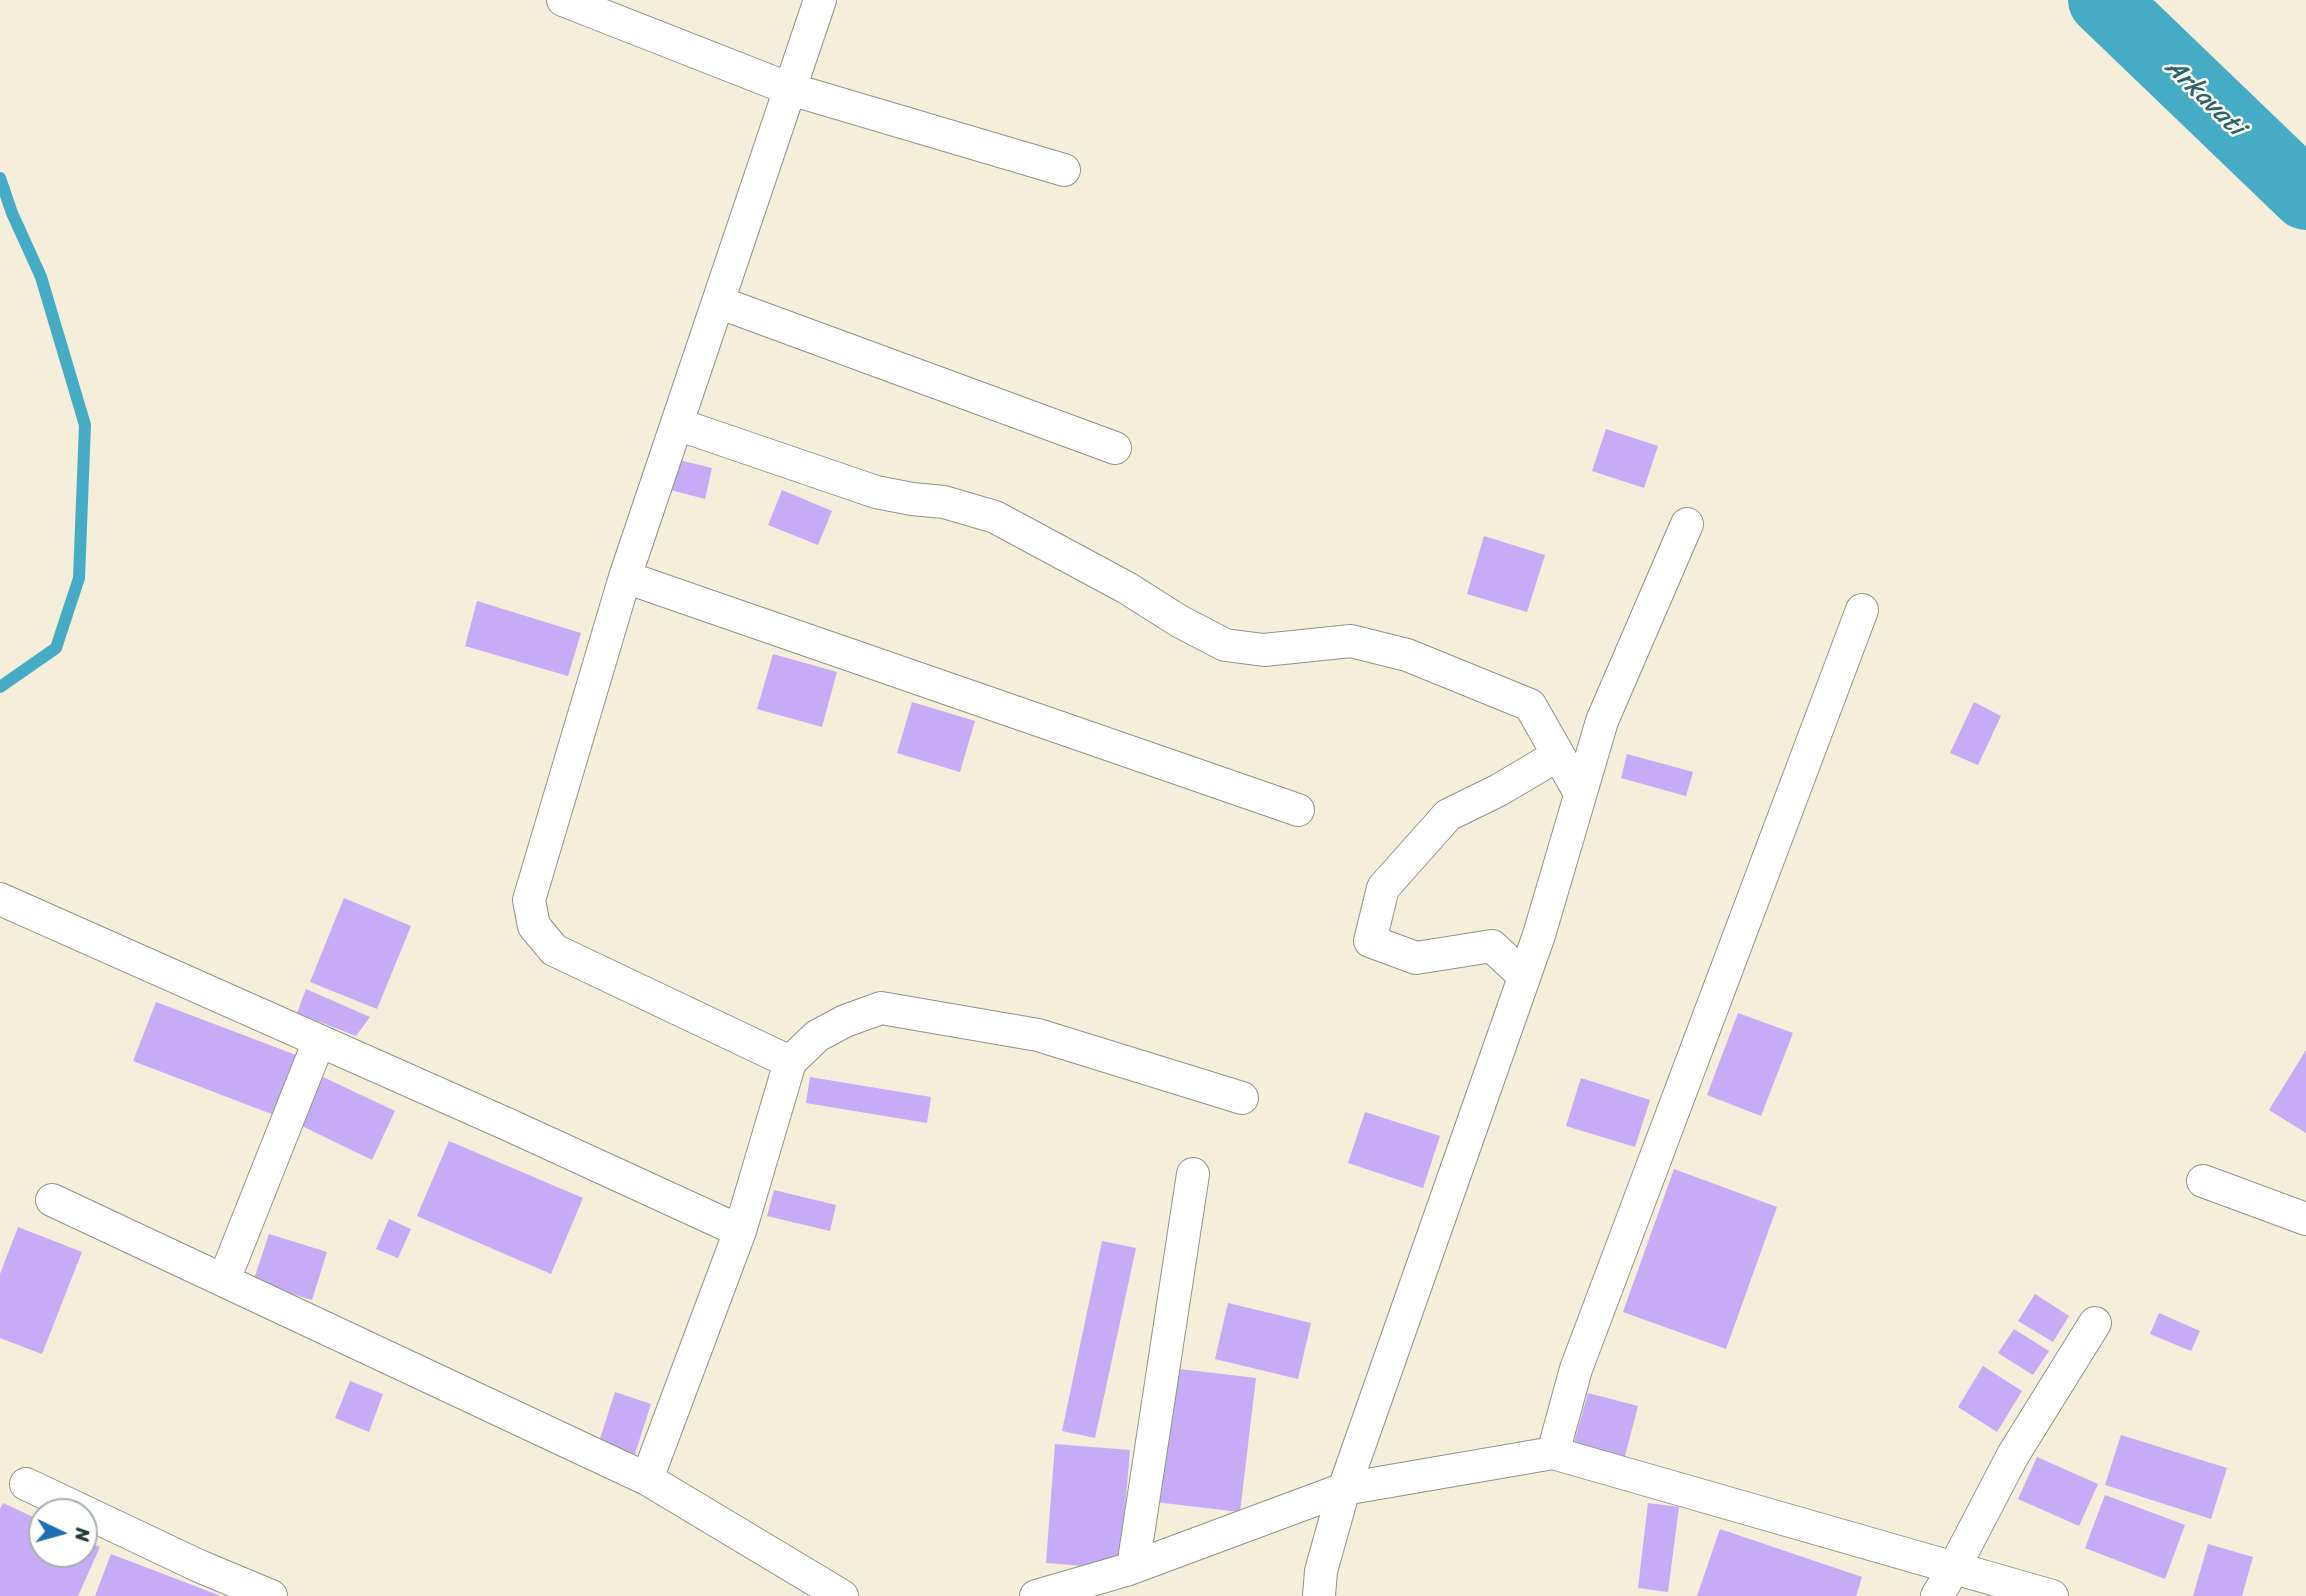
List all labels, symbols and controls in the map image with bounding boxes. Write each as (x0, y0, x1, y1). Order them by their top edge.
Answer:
water label: Arkavati (2158, 53, 2250, 143)
north arrow (28, 1498, 98, 1568)
text: N (65, 1527, 99, 1543)

